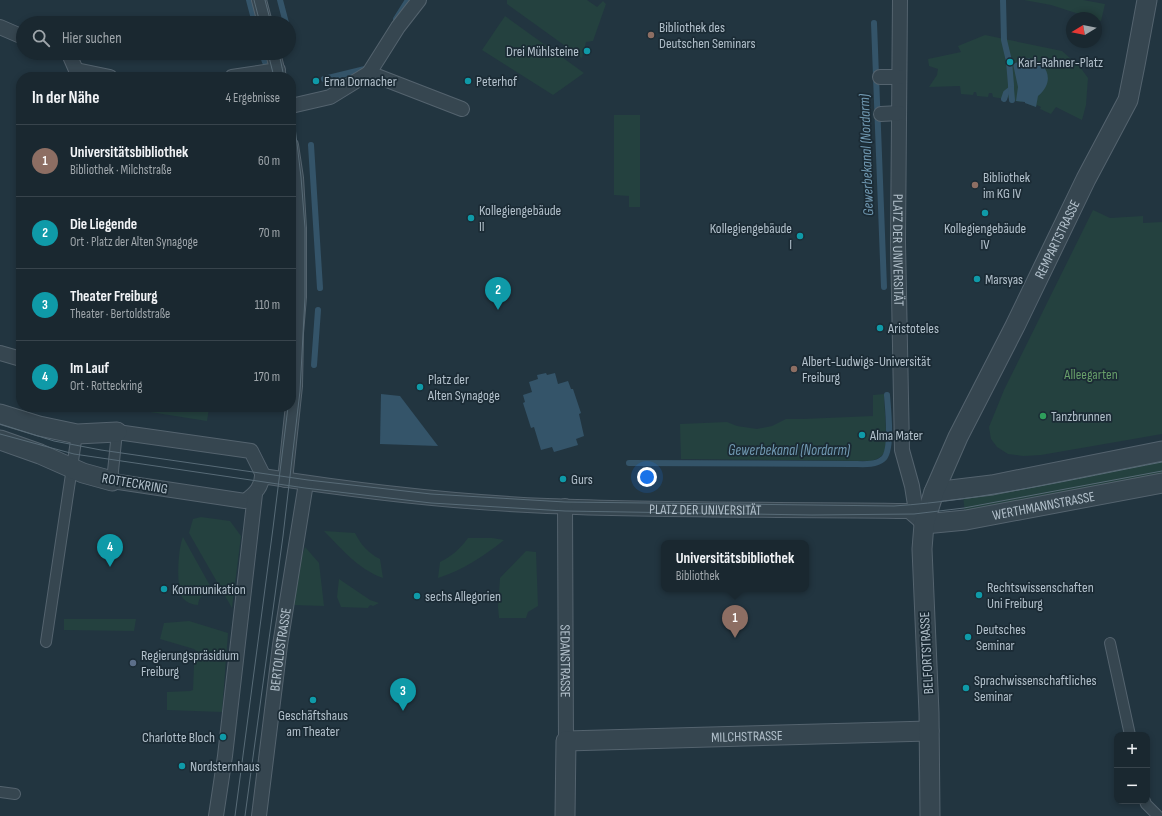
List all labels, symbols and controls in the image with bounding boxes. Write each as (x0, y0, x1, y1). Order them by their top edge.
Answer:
north arrow (1066, 12, 1102, 48)
search box (16, 16, 296, 60)
place label: Bibliothek des Deutschen Seminars (659, 19, 755, 52)
icon: search (30, 27, 52, 49)
text: Hier suchen (62, 29, 122, 48)
marker: Bibliothek des Deutschen Seminars (646, 30, 656, 40)
place label: Drei Mühlsteine (506, 43, 579, 60)
marker: Drei Mühlsteine (582, 46, 592, 56)
place label: Karl-Rahner-Platz (1018, 54, 1103, 71)
marker: Karl-Rahner-Platz (1005, 57, 1015, 67)
place label: Erna Dornacher (324, 73, 397, 90)
place label: Peterhof (476, 73, 518, 90)
marker: Erna Dornacher (311, 76, 321, 86)
marker: Peterhof (463, 76, 473, 86)
text: In der Nähe (32, 88, 99, 108)
text: 4 Ergebnisse (226, 90, 280, 106)
water label: Gewerbekanal (Nordarm) (855, 93, 878, 216)
text: Universitätsbibliothek (70, 143, 188, 162)
text: 1 (42, 153, 48, 169)
text: 60 m (258, 153, 280, 169)
text: Bibliothek · Milchstraße (70, 162, 172, 178)
place label: Bibliothek im KG IV (983, 169, 1031, 202)
marker: Bibliothek im KG IV (970, 180, 980, 190)
street label: PLATZ DER UNIVERSITÄT (889, 194, 907, 307)
street label: REMPARTSTRASSE (1031, 197, 1084, 282)
place label: Kollegiengebäude II (479, 202, 561, 235)
marker: Kollegiengebäude IV (980, 208, 990, 218)
marker: Kollegiengebäude II (466, 213, 476, 223)
text: Die Liegende (70, 215, 137, 234)
place label: Kollegiengebäude I (710, 220, 792, 253)
place label: Kollegiengebäude IV (944, 220, 1026, 253)
text: 2 (42, 225, 48, 241)
text: 70 m (259, 225, 280, 241)
marker: Kollegiengebäude I (795, 231, 805, 241)
text: Ort · Platz der Alten Synagoge (70, 234, 198, 250)
place label: Marsyas (985, 271, 1023, 288)
marker: Marsyas (972, 274, 982, 284)
pin: 2 (485, 277, 511, 310)
text: Theater Freiburg (70, 287, 158, 306)
text: 3 (42, 297, 48, 313)
text: 110 m (255, 297, 280, 313)
text: Theater · Bertoldstraße (70, 306, 170, 322)
place label: Aristoteles (887, 320, 939, 337)
marker: Aristoteles (875, 323, 885, 333)
place label: Albert-Ludwigs-Universität Freiburg (801, 353, 931, 386)
text: Im Lauf (70, 359, 109, 378)
marker: Albert-Ludwigs-Universität Freiburg (789, 364, 799, 374)
park label: Alleegarten (1063, 366, 1118, 383)
text: 4 (42, 369, 48, 385)
text: 170 m (254, 369, 280, 385)
place label: Platz der Alten Synagoge (427, 371, 500, 404)
text: Ort · Rotteckring (70, 378, 142, 394)
marker: Platz der Alten Synagoge (415, 382, 425, 392)
place label: Tanzbrunnen (1051, 408, 1111, 425)
marker: Tanzbrunnen (1038, 411, 1048, 421)
place label: Alma Mater (869, 427, 923, 444)
marker: Alma Mater (857, 430, 867, 440)
water label: Gewerbekanal (Nordarm) (728, 441, 851, 460)
your location (637, 467, 657, 487)
street label: ROTTECKRING (101, 469, 169, 498)
place label: Gurs (571, 471, 593, 488)
marker: Gurs (558, 474, 568, 484)
street label: WERTHMANNSTRASSE (991, 488, 1096, 524)
street label: PLATZ DER UNIVERSITÄT (649, 501, 762, 519)
pin: 4 (97, 534, 123, 567)
popup (661, 540, 809, 592)
text: Universitätsbibliothek (676, 549, 794, 568)
text: Bibliothek (676, 568, 720, 584)
place label: Rechtswissenschaften Uni Freiburg (987, 579, 1094, 612)
place label: Kommunikation (172, 581, 246, 598)
marker: Kommunikation (159, 584, 169, 594)
place label: sechs Allegorien (425, 588, 501, 605)
marker: Rechtswissenschaften Uni Freiburg (974, 590, 984, 600)
marker: sechs Allegorien (412, 591, 422, 601)
pin: 1 (722, 605, 748, 638)
street label: BERTOLDSTRASSE (266, 606, 295, 692)
street label: BELFORTSTRASSE (916, 611, 937, 695)
place label: Deutsches Seminar (976, 621, 1026, 654)
street label: SEDANSTRASSE (557, 624, 574, 698)
marker: Deutsches Seminar (963, 632, 973, 642)
place label: Regierungspräsidium Freiburg (141, 647, 239, 680)
marker: Regierungspräsidium Freiburg (128, 658, 138, 668)
place label: Sprachwissenschaftliches Seminar (974, 672, 1097, 705)
pin: 3 (390, 678, 416, 711)
marker: Sprachwissenschaftliches Seminar (961, 683, 971, 693)
marker: Geschäftshaus am Theater (308, 695, 318, 705)
place label: Geschäftshaus am Theater (278, 707, 348, 740)
street label: MILCHSTRASSE (711, 727, 783, 746)
place label: Charlotte Bloch (142, 729, 215, 746)
marker: Charlotte Bloch (218, 732, 228, 742)
map controls (1114, 732, 1150, 804)
button: + (1114, 732, 1150, 768)
place label: Nordsternhaus (190, 758, 260, 775)
marker: Nordsternhaus (177, 761, 187, 771)
button: − (1114, 768, 1150, 804)

